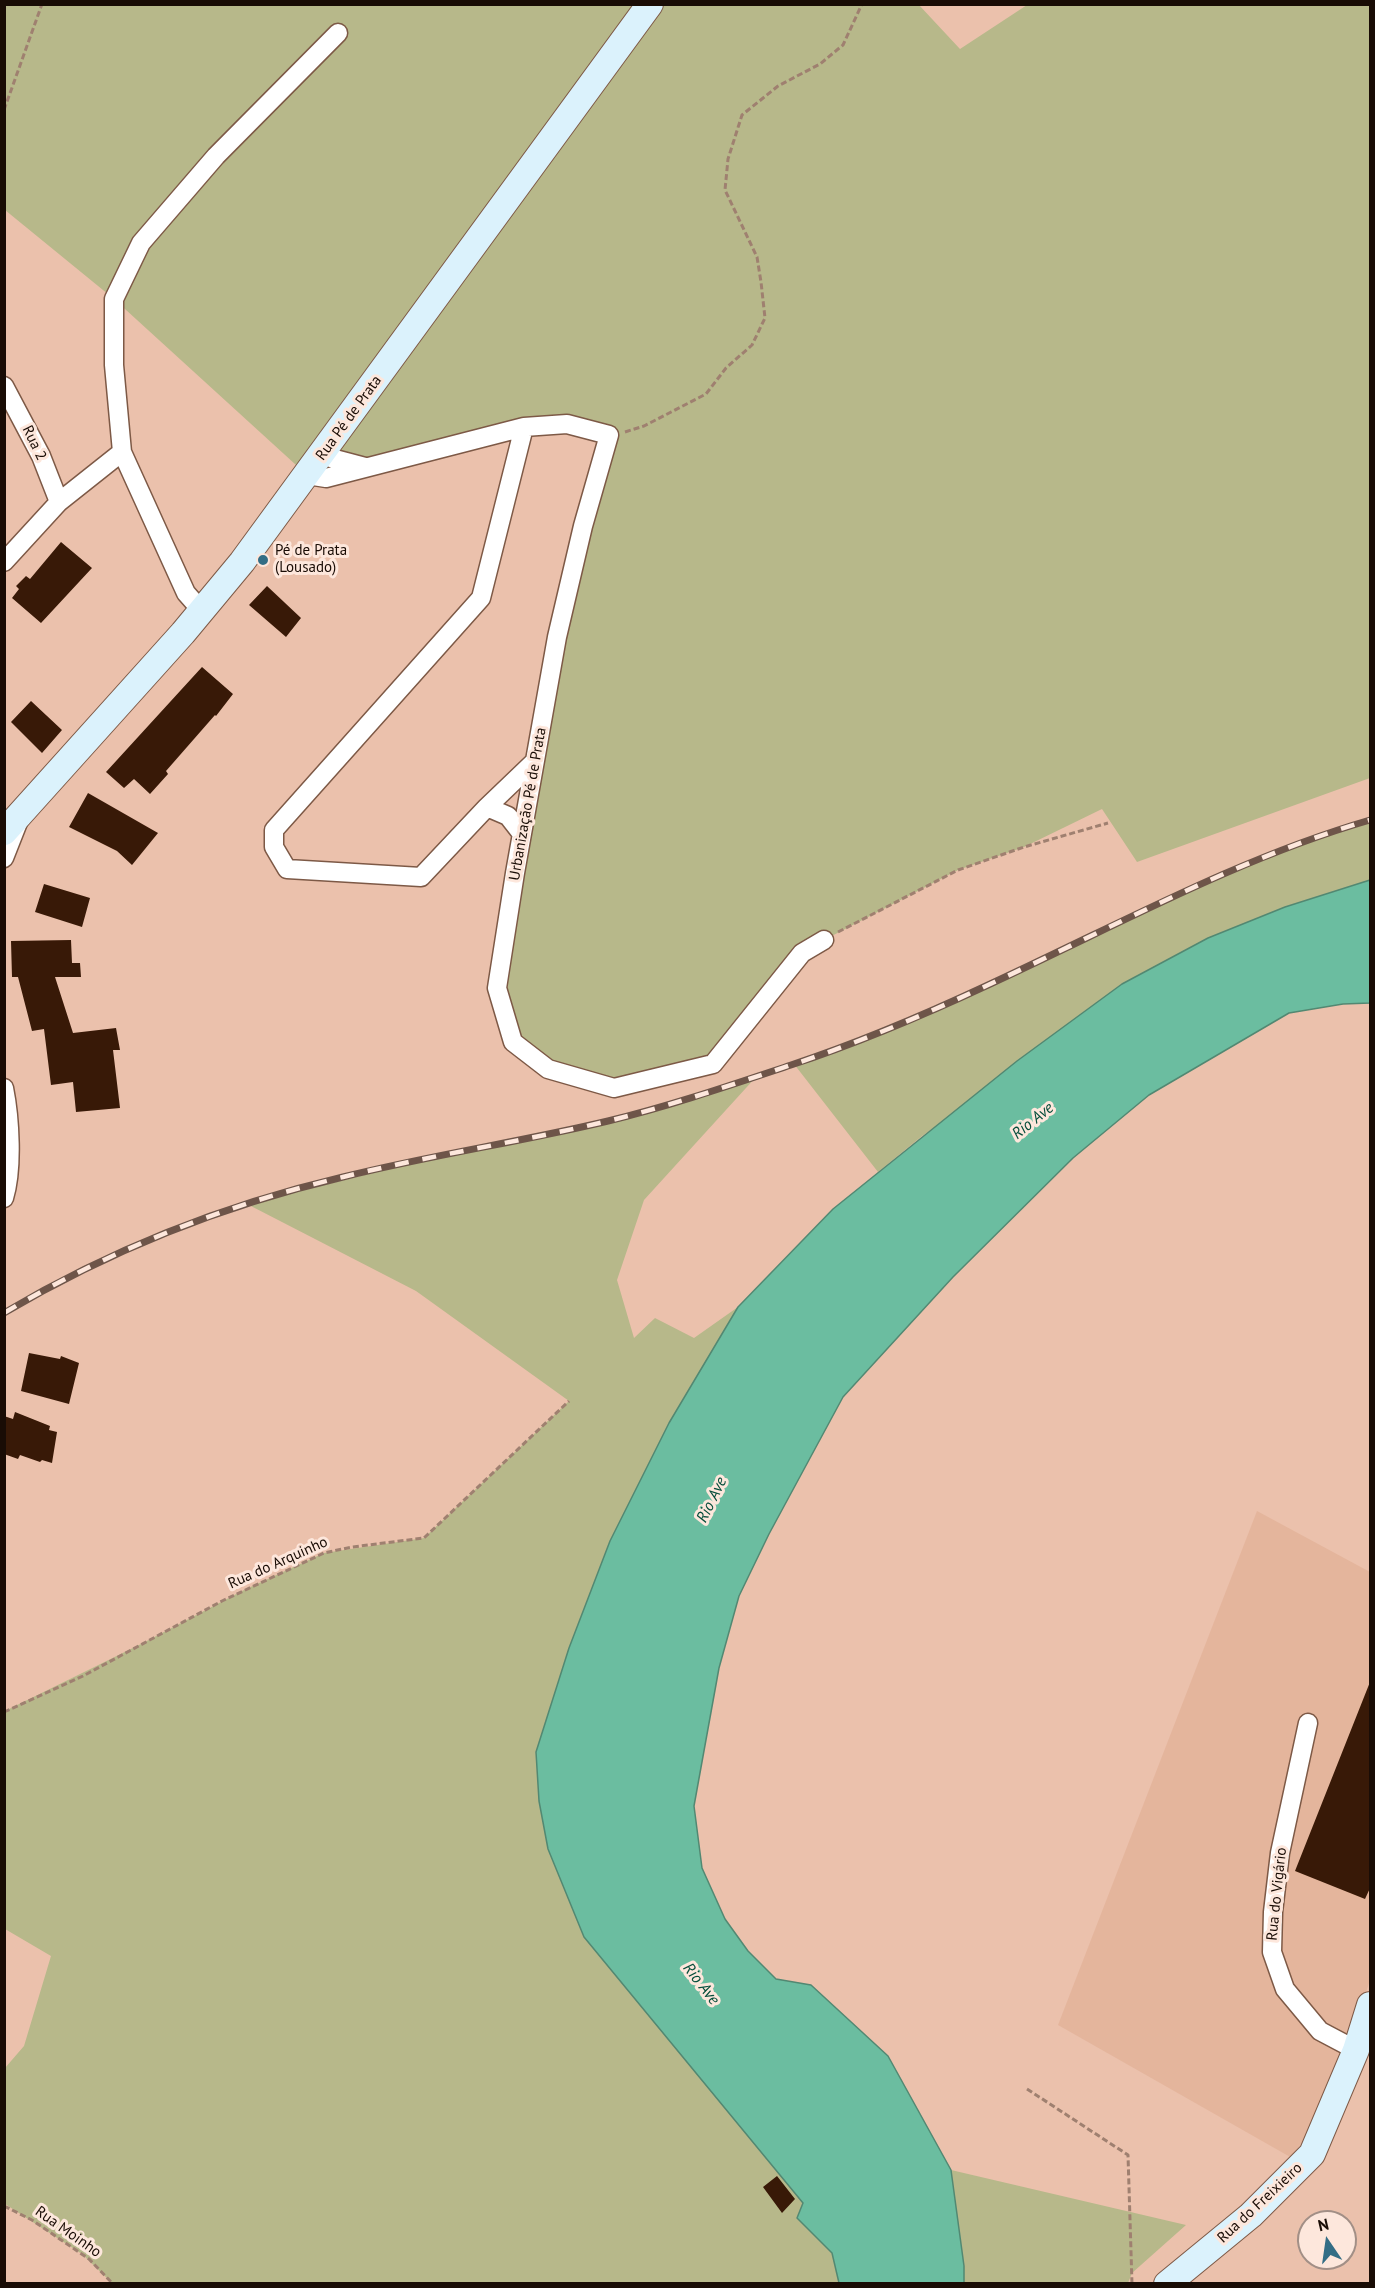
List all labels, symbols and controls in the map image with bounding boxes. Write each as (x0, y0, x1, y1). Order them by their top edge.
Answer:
street label: Rua Pé de Prata (312, 372, 386, 464)
street label: Rua 2 (18, 423, 50, 463)
place label: Pé de Prata (Lousado) (275, 542, 347, 577)
marker: Pé de Prata (Lousado) (256, 553, 270, 567)
street label: Urbanização Pé de Prata (506, 726, 550, 882)
water label: Rio Ave (1008, 1098, 1058, 1144)
water label: Rio Ave (693, 1474, 731, 1526)
street label: Rua do Arquinho (226, 1533, 330, 1593)
street label: Rua do Vigário (1263, 1847, 1291, 1941)
water label: Rio Ave (679, 1959, 723, 2009)
street label: Rua do Freixieiro (1214, 2159, 1306, 2247)
street label: Rua Moinho (31, 2203, 105, 2261)
north arrow (1297, 2210, 1357, 2270)
text: N (1316, 2213, 1331, 2235)

